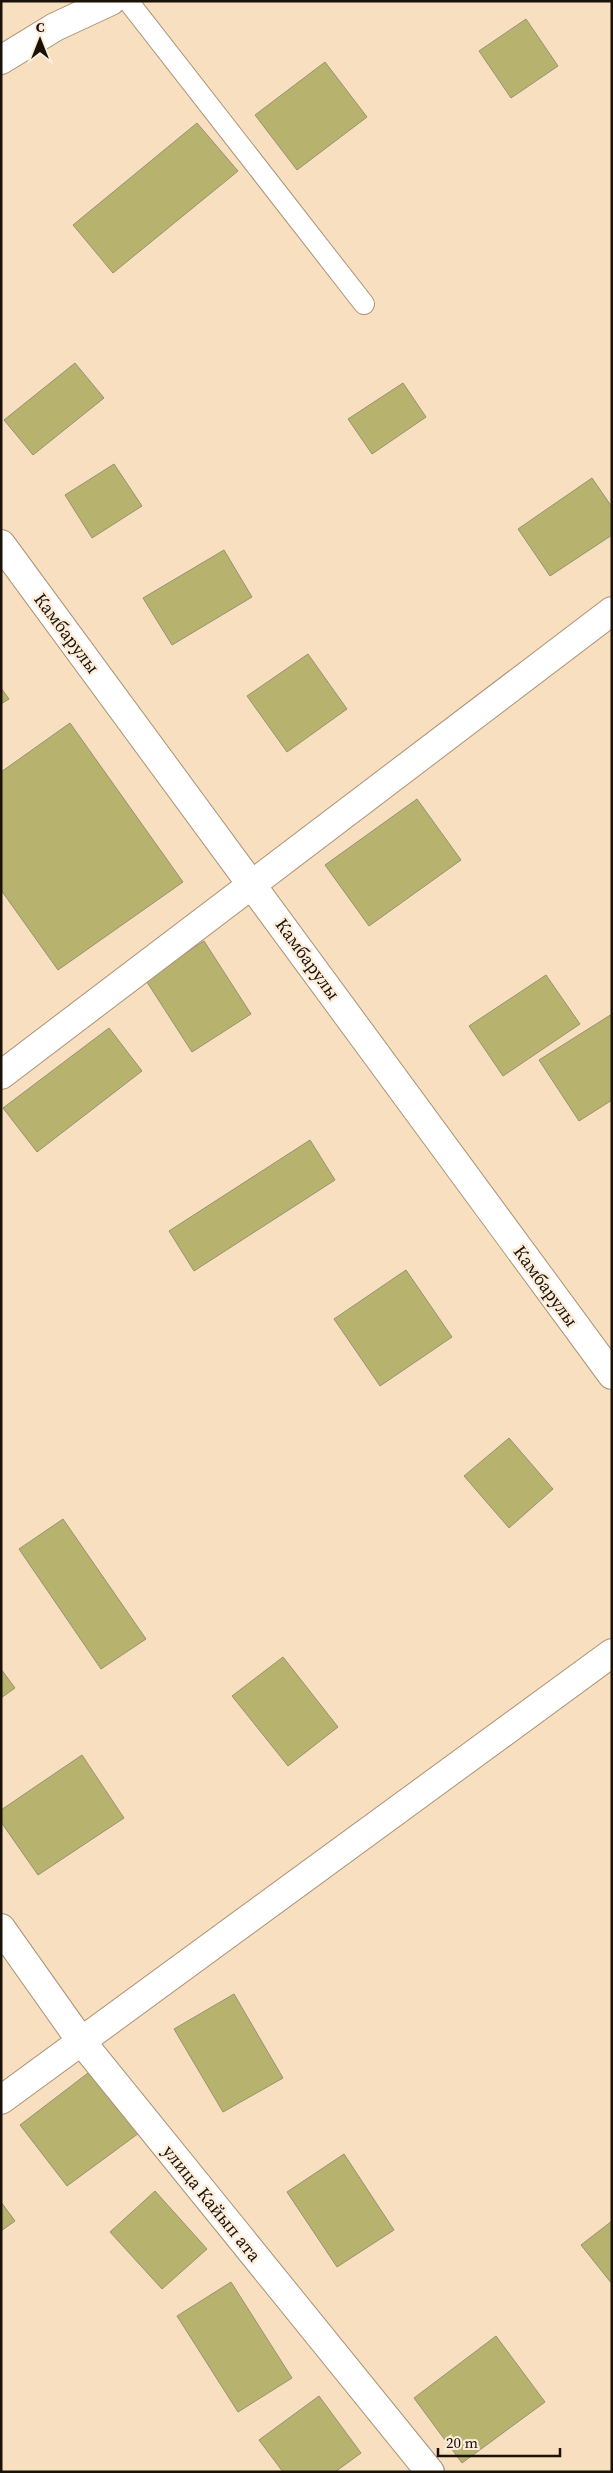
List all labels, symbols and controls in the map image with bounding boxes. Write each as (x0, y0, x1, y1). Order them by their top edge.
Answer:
north arrow (15, 15, 65, 65)
text: С (36, 17, 45, 37)
street label: Камбарулы (28, 588, 106, 678)
street label: Камбарулы (270, 913, 346, 1005)
street label: Камбарулы (508, 1240, 584, 1332)
street label: улица Кайып ата (157, 2139, 267, 2267)
scale bar (438, 2426, 560, 2458)
text: 20 m (446, 2432, 478, 2453)

